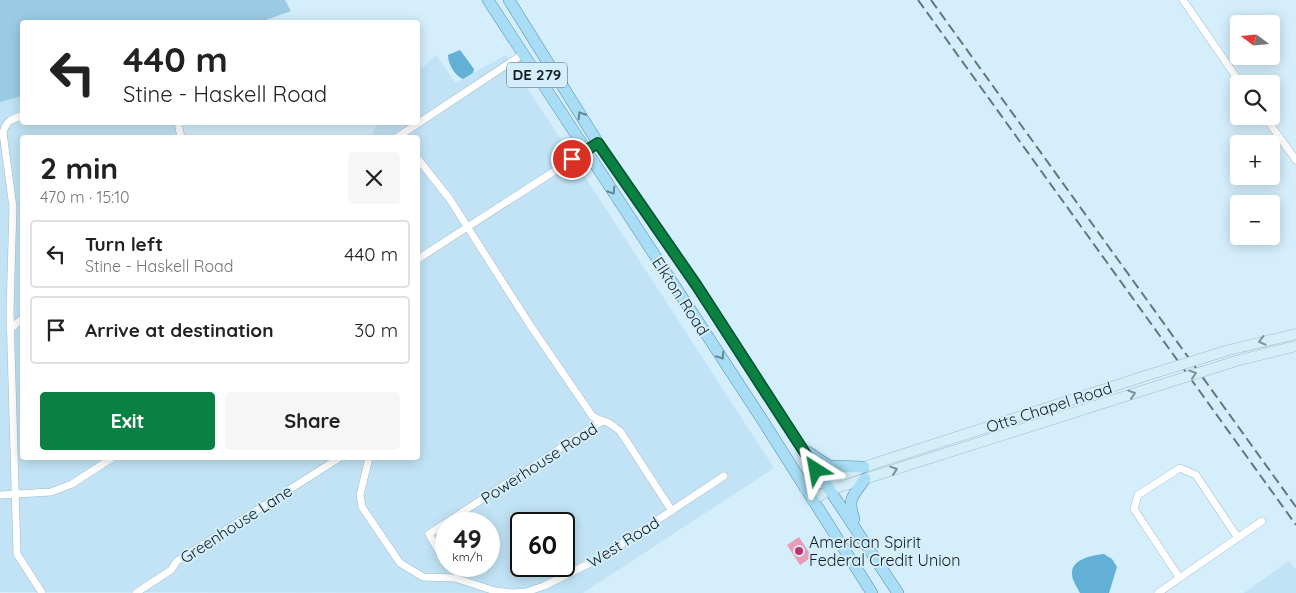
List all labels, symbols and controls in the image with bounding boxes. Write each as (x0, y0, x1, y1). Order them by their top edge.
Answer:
north arrow (1230, 15, 1280, 65)
map controls (1230, 15, 1280, 245)
text: 440 m (123, 37, 228, 81)
icon: left (40, 40, 105, 105)
road number: DE 279 (507, 62, 567, 88)
button: search (1230, 75, 1280, 125)
text: Stine - Haskell Road (123, 80, 327, 108)
one-way arrow (577, 112, 587, 121)
button: + (1230, 135, 1280, 185)
pin (551, 138, 593, 180)
icon: arrive (558, 145, 586, 173)
text: 2 min (40, 149, 118, 187)
button: close (348, 152, 400, 204)
one-way arrow (606, 186, 615, 195)
text: 470 m · 15:10 (40, 187, 130, 207)
button: − (1230, 195, 1280, 245)
text: Turn left (85, 232, 163, 256)
icon: left (42, 240, 70, 268)
text: 440 m (344, 242, 398, 266)
street label: Elkton Road (648, 253, 714, 339)
text: Stine - Haskell Road (85, 256, 234, 276)
icon: arrive (42, 316, 70, 344)
text: Arrive at destination (85, 318, 274, 342)
text: 30 m (354, 318, 398, 342)
one-way arrow (1258, 335, 1267, 346)
one-way arrow (715, 351, 724, 360)
one-way arrow (1189, 370, 1197, 380)
street label: Otts Chapel Road (984, 377, 1114, 437)
one-way arrow (1127, 390, 1135, 400)
button: Exit (40, 392, 215, 450)
button: Share (225, 392, 400, 450)
street label: Powerhouse Road (477, 418, 601, 508)
position arrow (789, 443, 841, 495)
one-way arrow (889, 466, 897, 476)
street label: Greenhouse Lane (176, 480, 296, 568)
speed limit sign: 60 (510, 512, 575, 577)
street label: West Road (583, 512, 663, 572)
text: 49 (453, 523, 482, 554)
place label: American Spirit Federal Credit Union (809, 532, 961, 570)
marker: American Spirit Federal Credit Union (793, 545, 805, 557)
text: km/h (452, 549, 483, 564)

